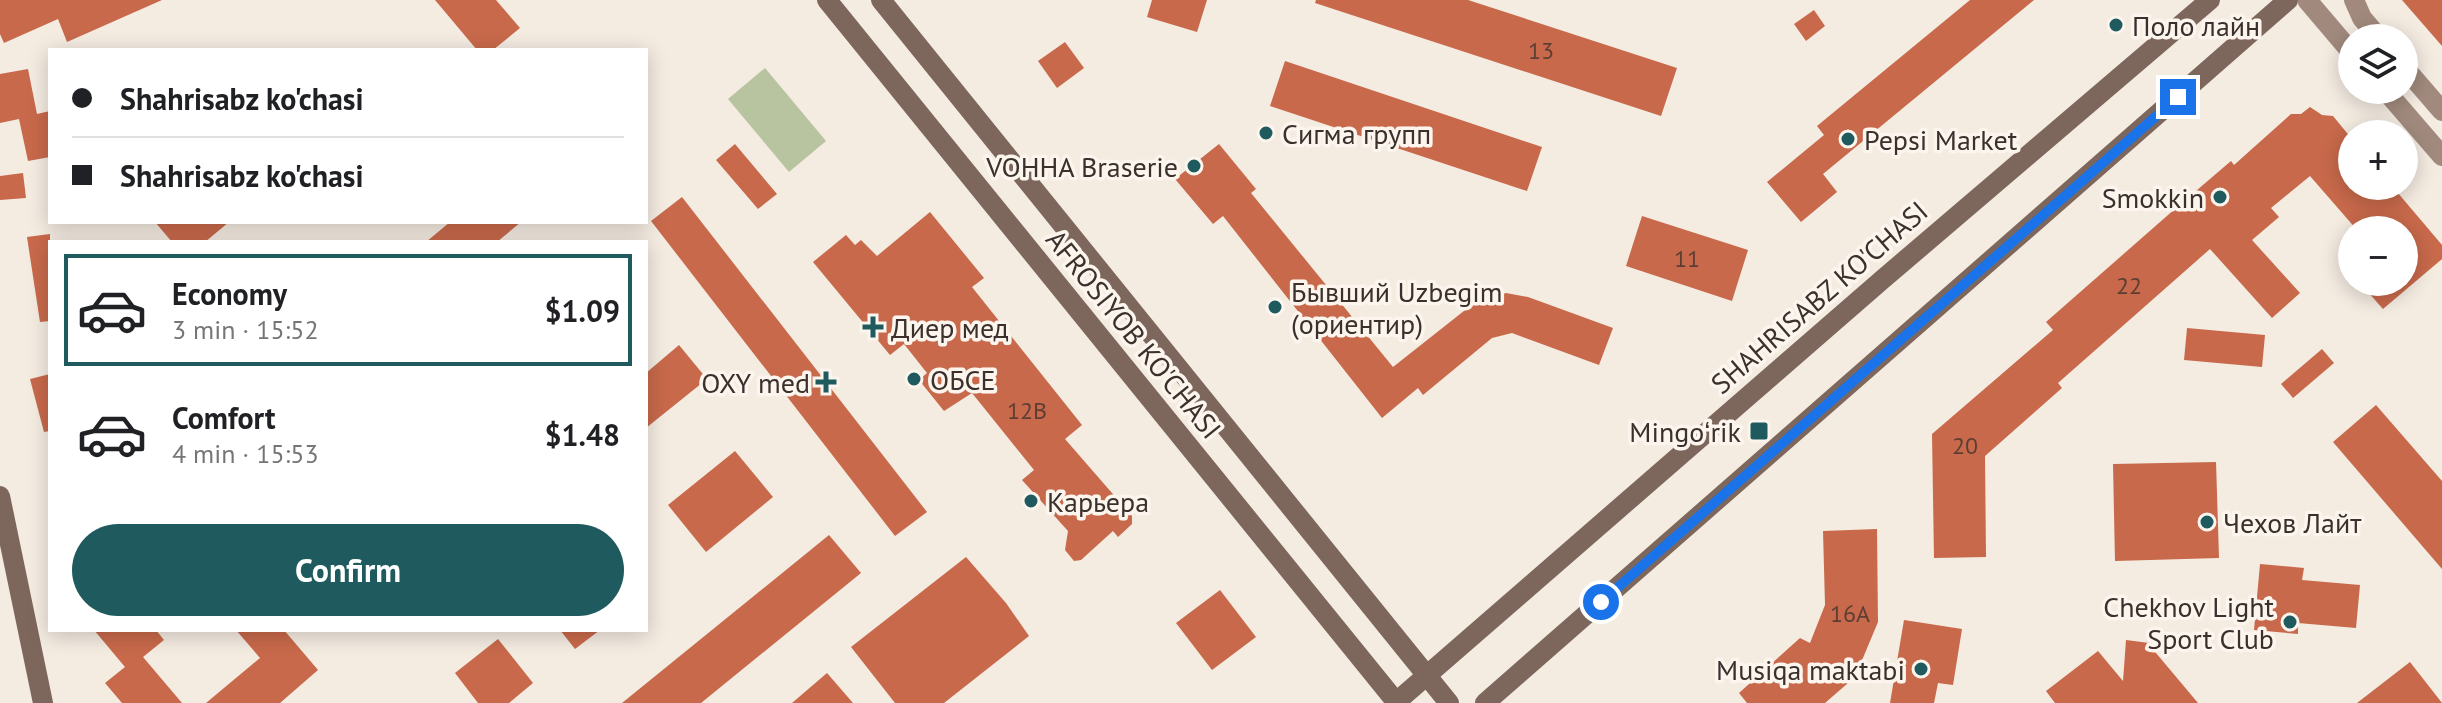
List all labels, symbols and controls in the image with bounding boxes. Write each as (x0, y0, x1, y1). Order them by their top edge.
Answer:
place label: Поло лайн (2132, 7, 2260, 44)
marker: Поло лайн (2107, 16, 2125, 34)
map controls (2338, 24, 2418, 296)
button: layers (2338, 24, 2418, 104)
house number: 13 (1528, 35, 1554, 66)
text: Shahrisabz ko'chasi (120, 79, 364, 118)
route end (2160, 79, 2196, 115)
place label: Сигма групп (1282, 115, 1431, 152)
button: + (2338, 120, 2418, 200)
place label: Pepsi Market (1864, 121, 2018, 158)
marker: Сигма групп (1257, 124, 1275, 142)
marker: Pepsi Market (1839, 130, 1857, 148)
place label: VOHHA Braserie (985, 148, 1178, 185)
text: Shahrisabz ko'chasi (120, 156, 364, 195)
marker: VOHHA Braserie (1185, 157, 1203, 175)
place label: Smokkin (2102, 179, 2204, 216)
marker: Smokkin (2211, 188, 2229, 206)
street label: SHAHRISABZ KO'CHASI (1703, 193, 1935, 401)
button: − (2338, 216, 2418, 296)
street label: AFROSIYOB KO'CHASI (1038, 222, 1230, 446)
house number: 11 (1674, 243, 1700, 274)
house number: 22 (2116, 270, 2142, 301)
place label: Бывший Uzbegim (ориентир) (1291, 273, 1503, 342)
icon: car (76, 274, 148, 346)
text: Economy (172, 274, 287, 313)
text: $1.09 (545, 291, 620, 330)
marker: Бывший Uzbegim (ориентир) (1266, 298, 1284, 316)
place label: Диер мед (891, 309, 1009, 346)
text: 3 min · 15:52 (172, 313, 319, 346)
marker: Диер мед (862, 316, 884, 338)
place label: ОБСЕ (930, 361, 996, 398)
place label: OXY med (701, 364, 810, 401)
marker: ОБСЕ (905, 370, 923, 388)
marker: OXY med (817, 373, 835, 391)
house number: 12B (1007, 395, 1047, 426)
icon: car (76, 398, 148, 470)
text: Comfort (172, 398, 275, 437)
place label: Mingoʻrik (1629, 413, 1742, 450)
text: $1.48 (545, 415, 620, 454)
marker: Mingoʻrik (1748, 420, 1770, 442)
house number: 20 (1952, 430, 1978, 461)
text: 4 min · 15:53 (172, 437, 319, 470)
place label: Карьера (1047, 483, 1149, 520)
marker: Карьера (1022, 492, 1040, 510)
place label: Чехов Лайт (2223, 504, 2362, 541)
marker: Чехов Лайт (2198, 513, 2216, 531)
button: Confirm (72, 524, 624, 616)
route start (1583, 584, 1619, 620)
place label: Chekhov Light Sport Club (2103, 588, 2275, 657)
house number: 16A (1830, 598, 1870, 629)
marker: Chekhov Light Sport Club (2281, 613, 2299, 631)
place label: Musiqa maktabi (1716, 651, 1905, 688)
marker: Musiqa maktabi (1912, 660, 1930, 678)

